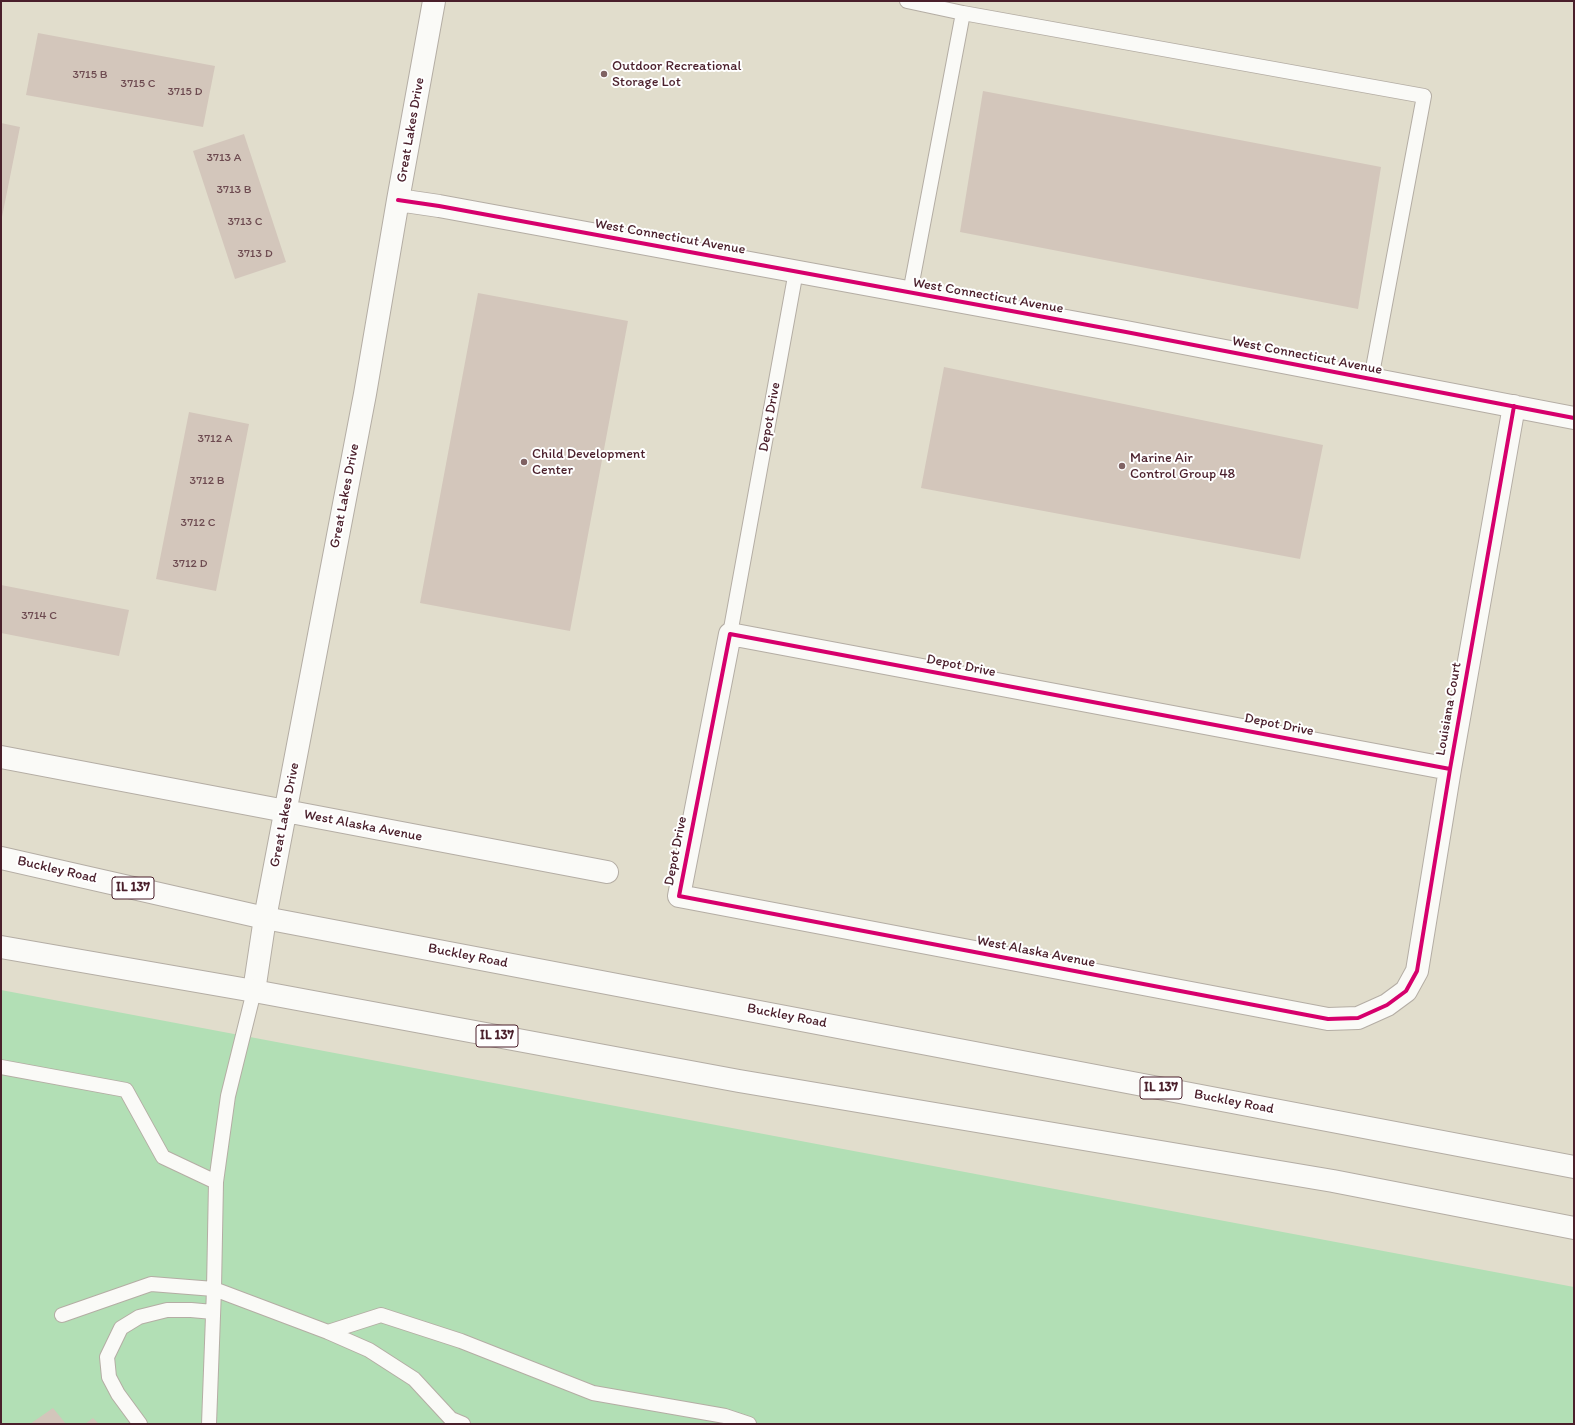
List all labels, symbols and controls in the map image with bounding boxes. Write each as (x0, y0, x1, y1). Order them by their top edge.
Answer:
place label: Outdoor Recreational Storage Lot (612, 58, 741, 90)
house number: 3715 B (73, 68, 107, 82)
marker: Outdoor Recreational Storage Lot (599, 69, 609, 79)
street label: Great Lakes Drive (393, 76, 429, 184)
house number: 3715 C (121, 77, 155, 91)
house number: 3715 D (167, 85, 203, 99)
house number: 3713 A (207, 151, 241, 165)
house number: 3713 B (216, 183, 252, 197)
house number: 3713 C (227, 215, 263, 229)
street label: West Connecticut Avenue (593, 215, 747, 259)
house number: 3713 D (237, 247, 273, 261)
street label: West Connecticut Avenue (911, 274, 1065, 318)
street label: West Connecticut Avenue (1230, 333, 1384, 379)
street label: Depot Drive (756, 381, 784, 453)
house number: 3712 A (198, 432, 232, 446)
street label: Great Lakes Drive (327, 442, 363, 550)
place label: Child Development Center (532, 446, 646, 478)
place label: Marine Air Control Group 48 (1130, 450, 1235, 482)
marker: Child Development Center (519, 457, 529, 467)
marker: Marine Air Control Group 48 (1117, 461, 1127, 471)
house number: 3712 B (190, 474, 224, 488)
house number: 3712 C (181, 516, 215, 530)
house number: 3712 D (172, 557, 208, 571)
house number: 3714 C (21, 609, 57, 623)
street label: Depot Drive (925, 651, 997, 681)
street label: Louisiana Court (1433, 661, 1465, 757)
street label: Depot Drive (1243, 710, 1315, 740)
street label: Great Lakes Drive (267, 761, 303, 869)
street label: West Alaska Avenue (302, 806, 424, 846)
street label: Depot Drive (661, 815, 691, 887)
street label: Buckley Road (16, 853, 98, 887)
road number: IL 137 (112, 877, 154, 899)
street label: West Alaska Avenue (975, 932, 1097, 972)
street label: Buckley Road (427, 940, 509, 972)
street label: Buckley Road (746, 1000, 828, 1032)
road number: IL 137 (476, 1025, 518, 1047)
road number: IL 137 (1140, 1077, 1182, 1099)
street label: Buckley Road (1193, 1086, 1275, 1118)

